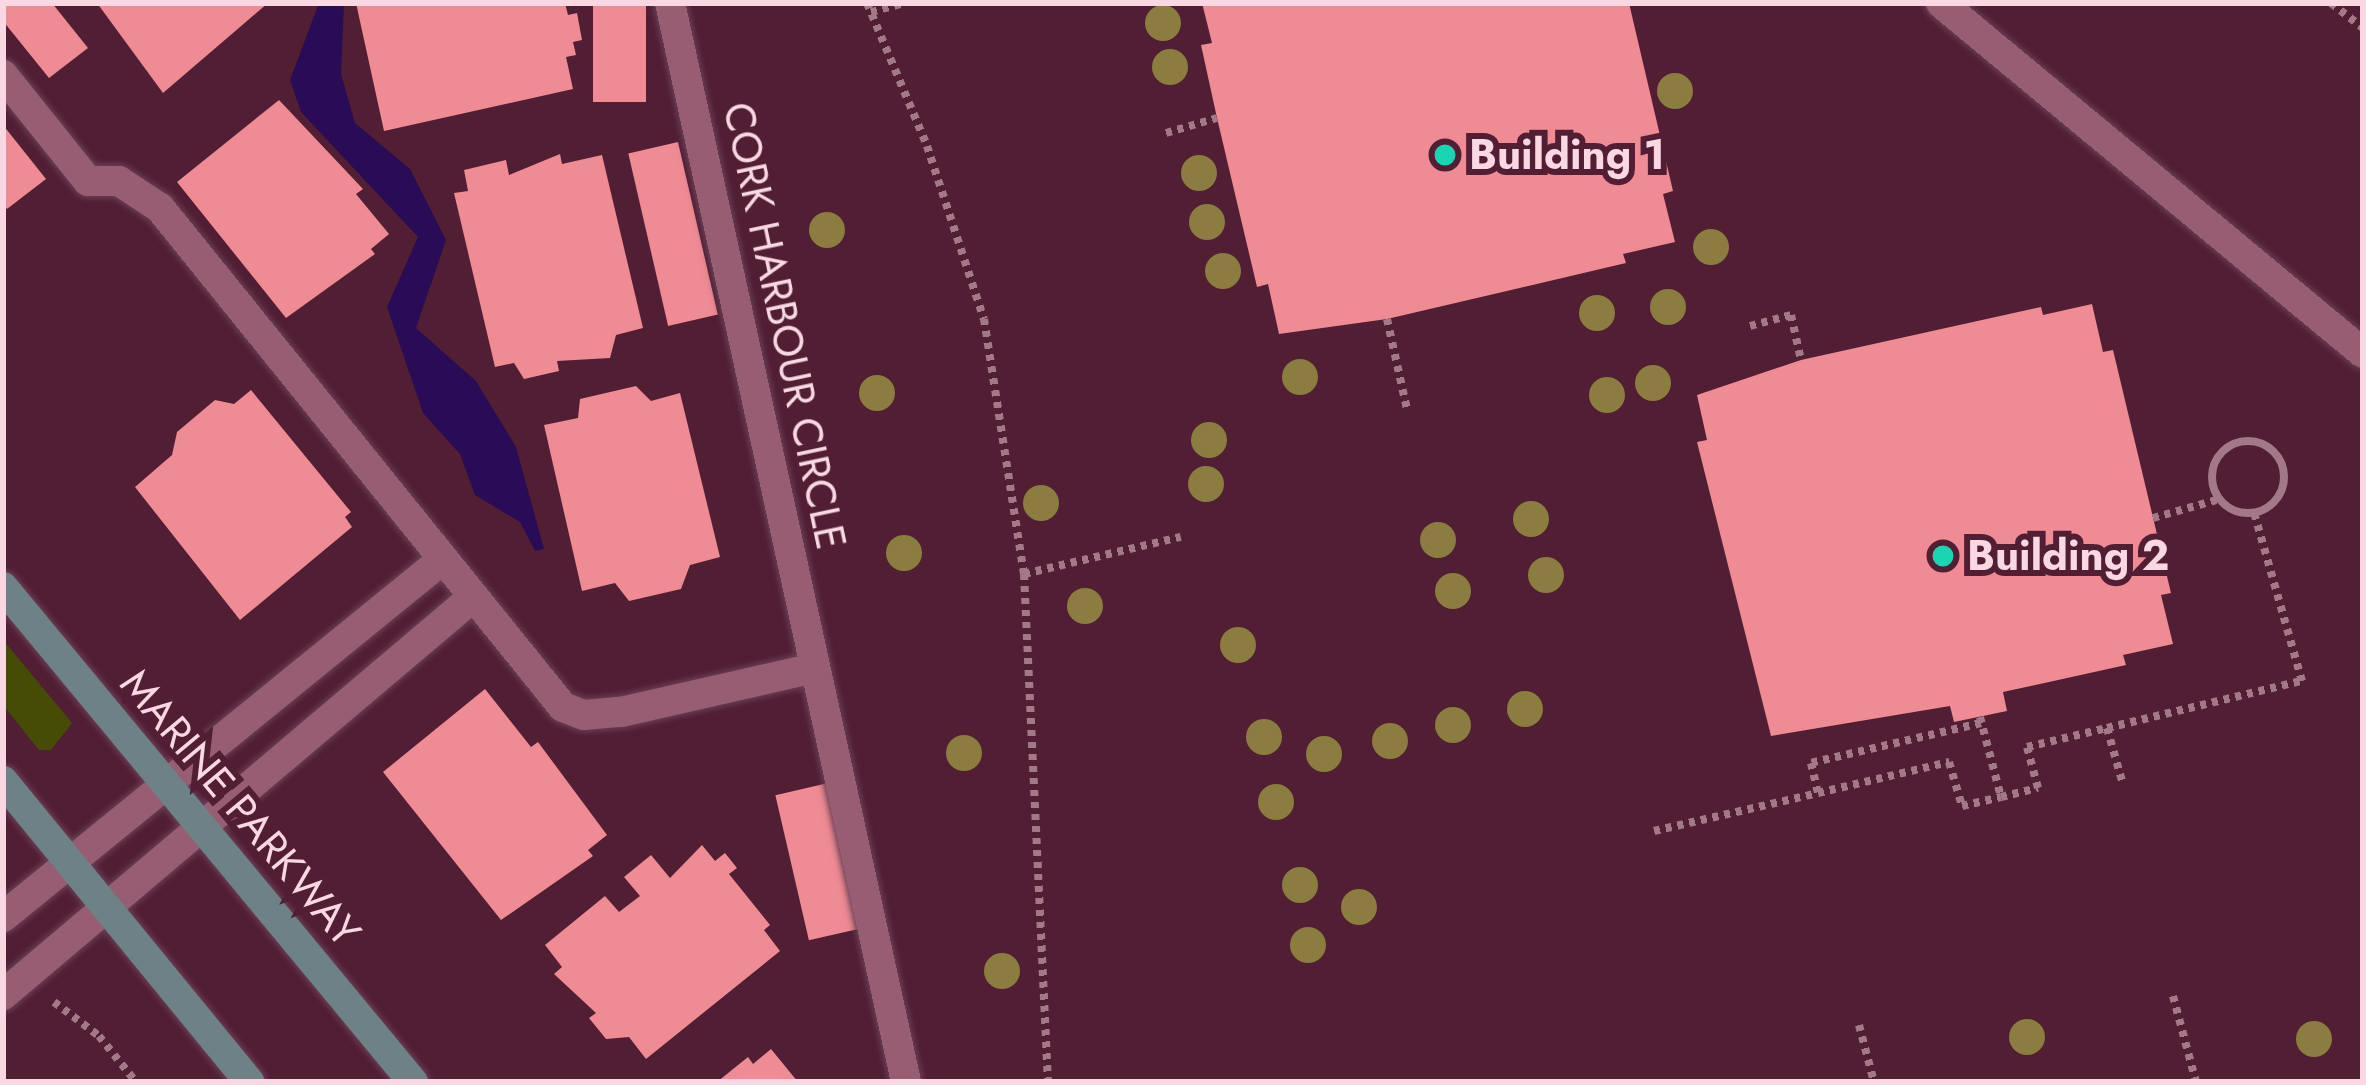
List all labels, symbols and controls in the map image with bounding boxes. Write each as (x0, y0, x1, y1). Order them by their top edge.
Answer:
street label: CORK HARBOUR CIRCLE (712, 98, 856, 554)
place label: Building 1 (1469, 130, 1665, 180)
marker: Building 1 (1432, 142, 1458, 168)
place label: Building 2 (1967, 531, 2169, 581)
marker: Building 2 (1930, 543, 1956, 569)
street label: MARINE PARKWAY (110, 659, 370, 957)

